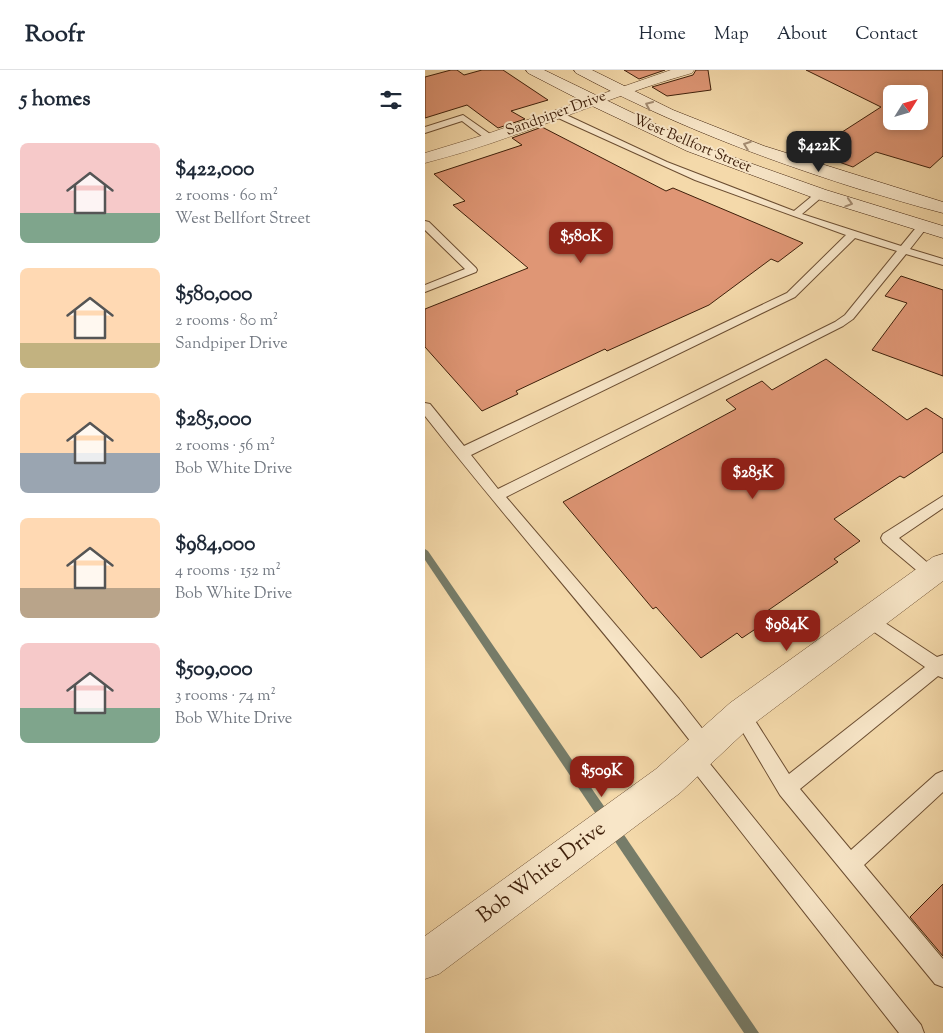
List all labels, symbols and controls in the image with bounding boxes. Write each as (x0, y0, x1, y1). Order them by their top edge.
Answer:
text: Roofr (25, 18, 85, 52)
text: Home (639, 22, 686, 48)
text: Map (714, 22, 749, 48)
text: About (777, 22, 827, 48)
text: Contact (855, 22, 918, 48)
text: 5 homes (20, 85, 90, 115)
north arrow (883, 85, 927, 130)
map controls (883, 85, 928, 130)
icon: filters (377, 86, 405, 114)
street label: Sandpiper Drive (503, 86, 609, 142)
one-way arrow (645, 101, 654, 112)
street label: West Bellfort Street (629, 110, 755, 178)
pin: $422K (784, 131, 854, 173)
text: $422K (797, 135, 841, 158)
one-way arrow (743, 141, 752, 151)
text: $422,000 (175, 155, 254, 185)
icon: home (60, 163, 120, 223)
text: 2 rooms · 60 m² (175, 185, 278, 208)
one-way arrow (844, 197, 853, 207)
text: West Bellfort Street (175, 208, 310, 231)
pin: $580K (546, 222, 616, 264)
text: $580K (560, 226, 602, 249)
text: $580,000 (175, 280, 252, 310)
icon: home (60, 288, 120, 348)
text: 2 rooms · 80 m² (175, 310, 278, 333)
text: Sandpiper Drive (175, 333, 288, 356)
text: $285,000 (175, 405, 252, 435)
icon: home (60, 413, 120, 473)
text: 2 rooms · 56 m² (175, 435, 275, 458)
text: Bob White Drive (175, 458, 292, 481)
pin: $285K (718, 458, 788, 500)
text: $285K (732, 462, 774, 485)
text: $984,000 (175, 530, 255, 560)
icon: home (60, 538, 120, 598)
text: 4 rooms · 152 m² (175, 560, 281, 583)
text: Bob White Drive (175, 583, 292, 606)
pin: $984K (752, 610, 822, 652)
text: $984K (765, 614, 809, 637)
text: $509,000 (175, 655, 253, 685)
icon: home (60, 663, 120, 723)
text: 3 rooms · 74 m² (175, 685, 276, 708)
text: Bob White Drive (175, 708, 292, 731)
pin: $509K (567, 756, 637, 798)
text: $509K (581, 760, 623, 783)
street label: Bob White Drive (472, 815, 612, 931)

